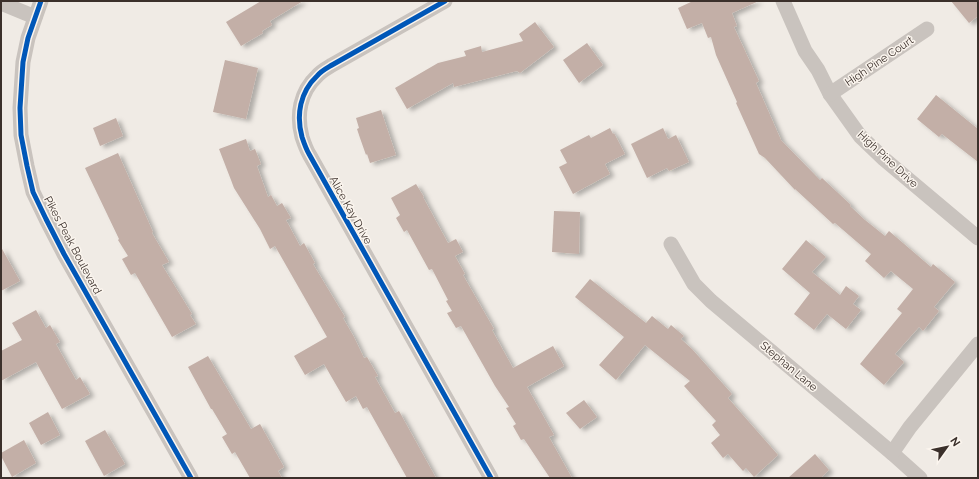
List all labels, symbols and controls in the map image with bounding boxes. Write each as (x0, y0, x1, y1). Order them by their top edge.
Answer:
street label: High Pine Court (843, 34, 916, 89)
street label: High Pine Drive (855, 128, 921, 191)
street label: Alice Kay Drive (327, 174, 375, 247)
street label: Pikes Peak Boulevard (41, 194, 104, 297)
street label: Stephan Lane (758, 339, 820, 394)
north arrow (927, 427, 967, 467)
text: N (947, 435, 963, 449)

